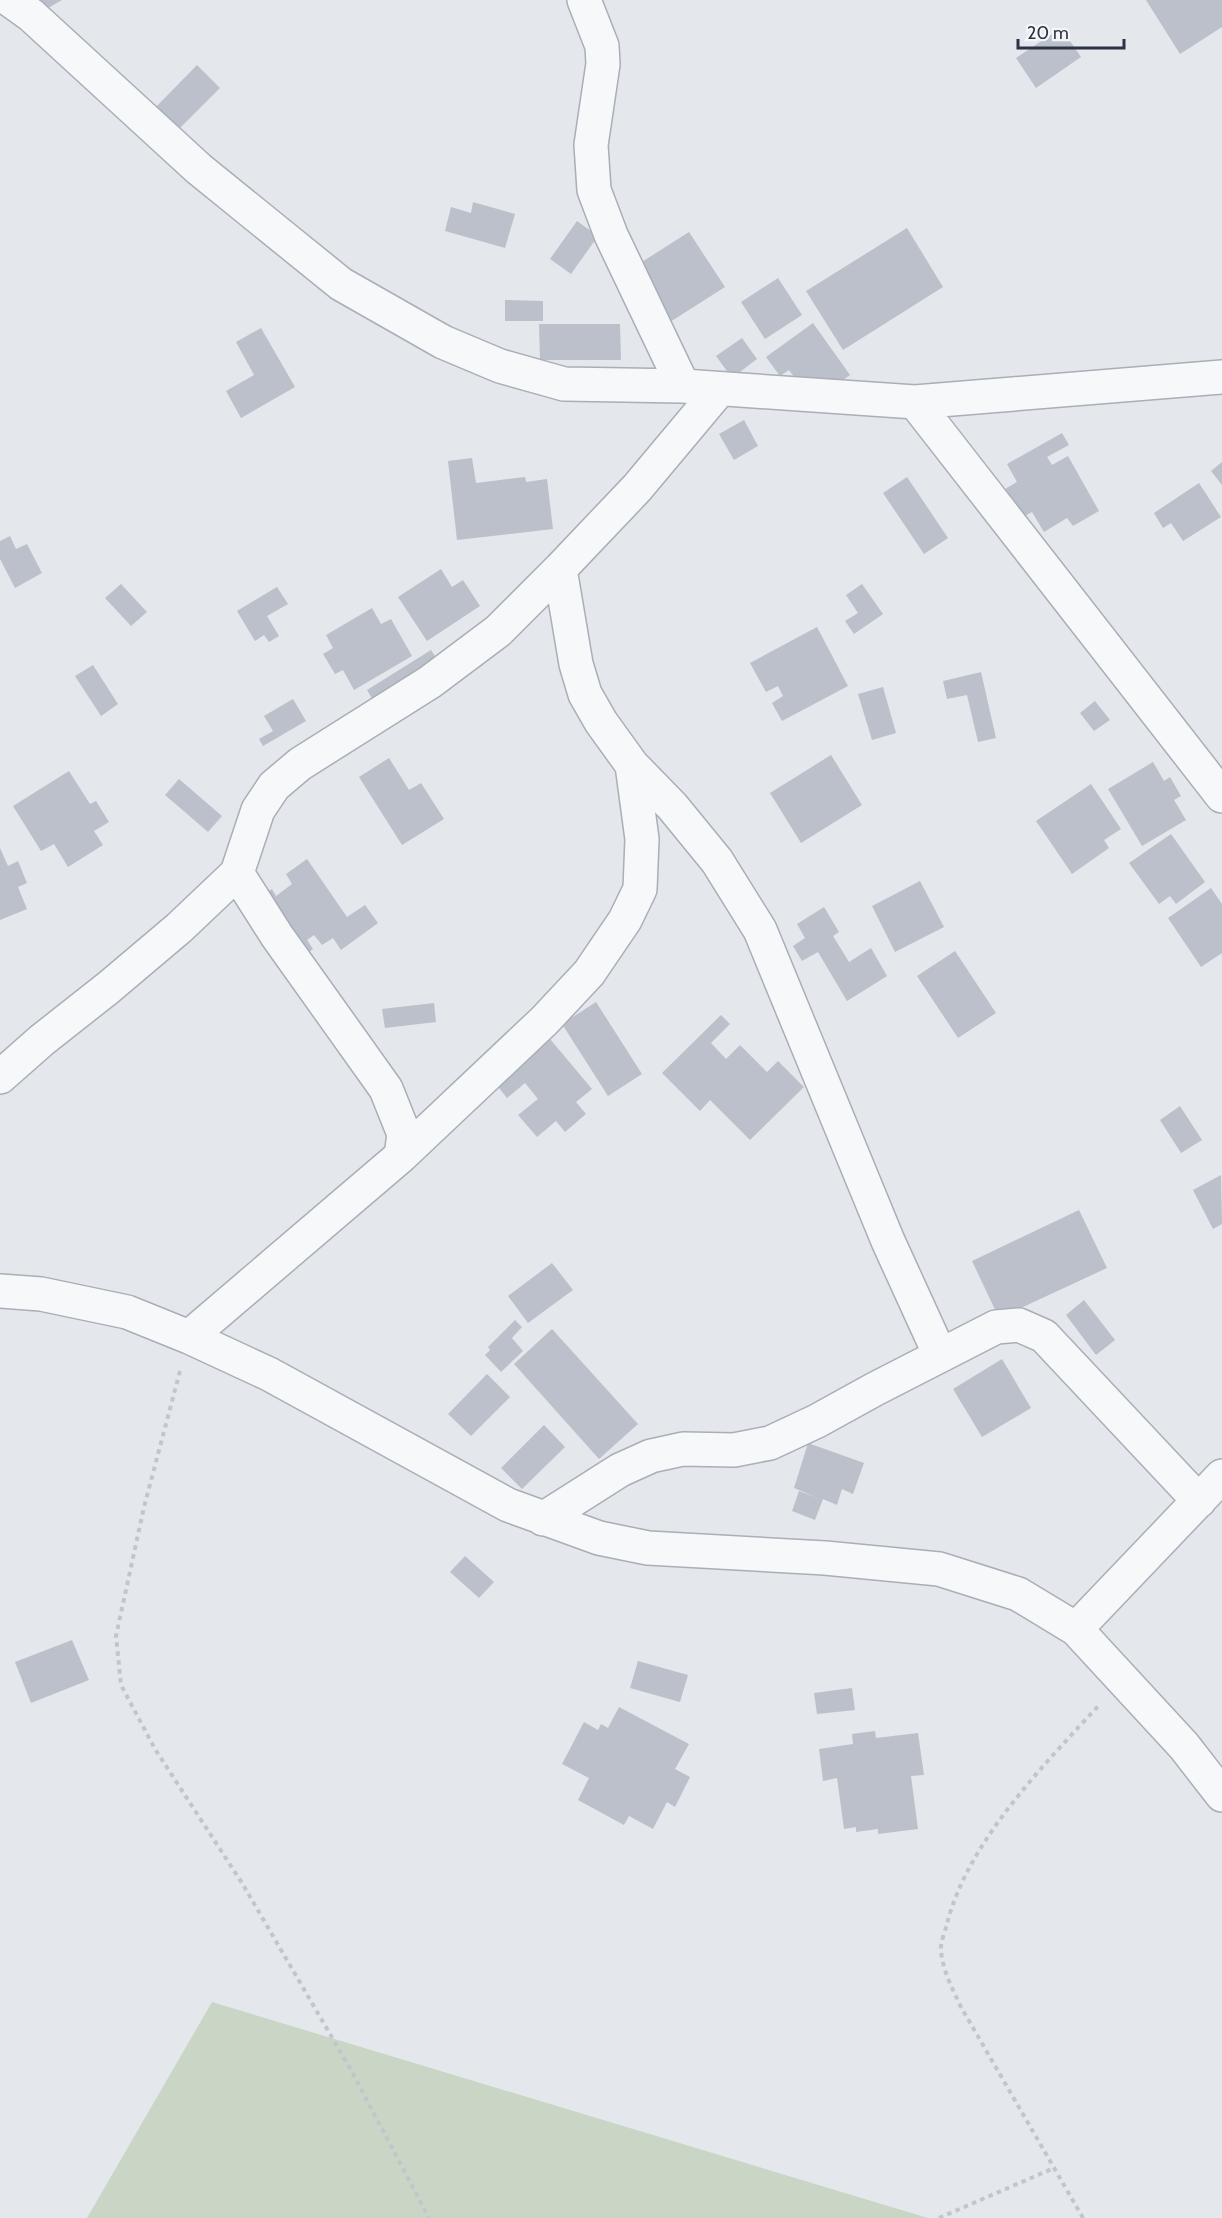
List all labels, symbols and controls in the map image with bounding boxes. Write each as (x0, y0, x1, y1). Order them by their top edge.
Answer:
scale bar (1018, 12, 1124, 50)
text: 20 m (1027, 22, 1069, 44)

